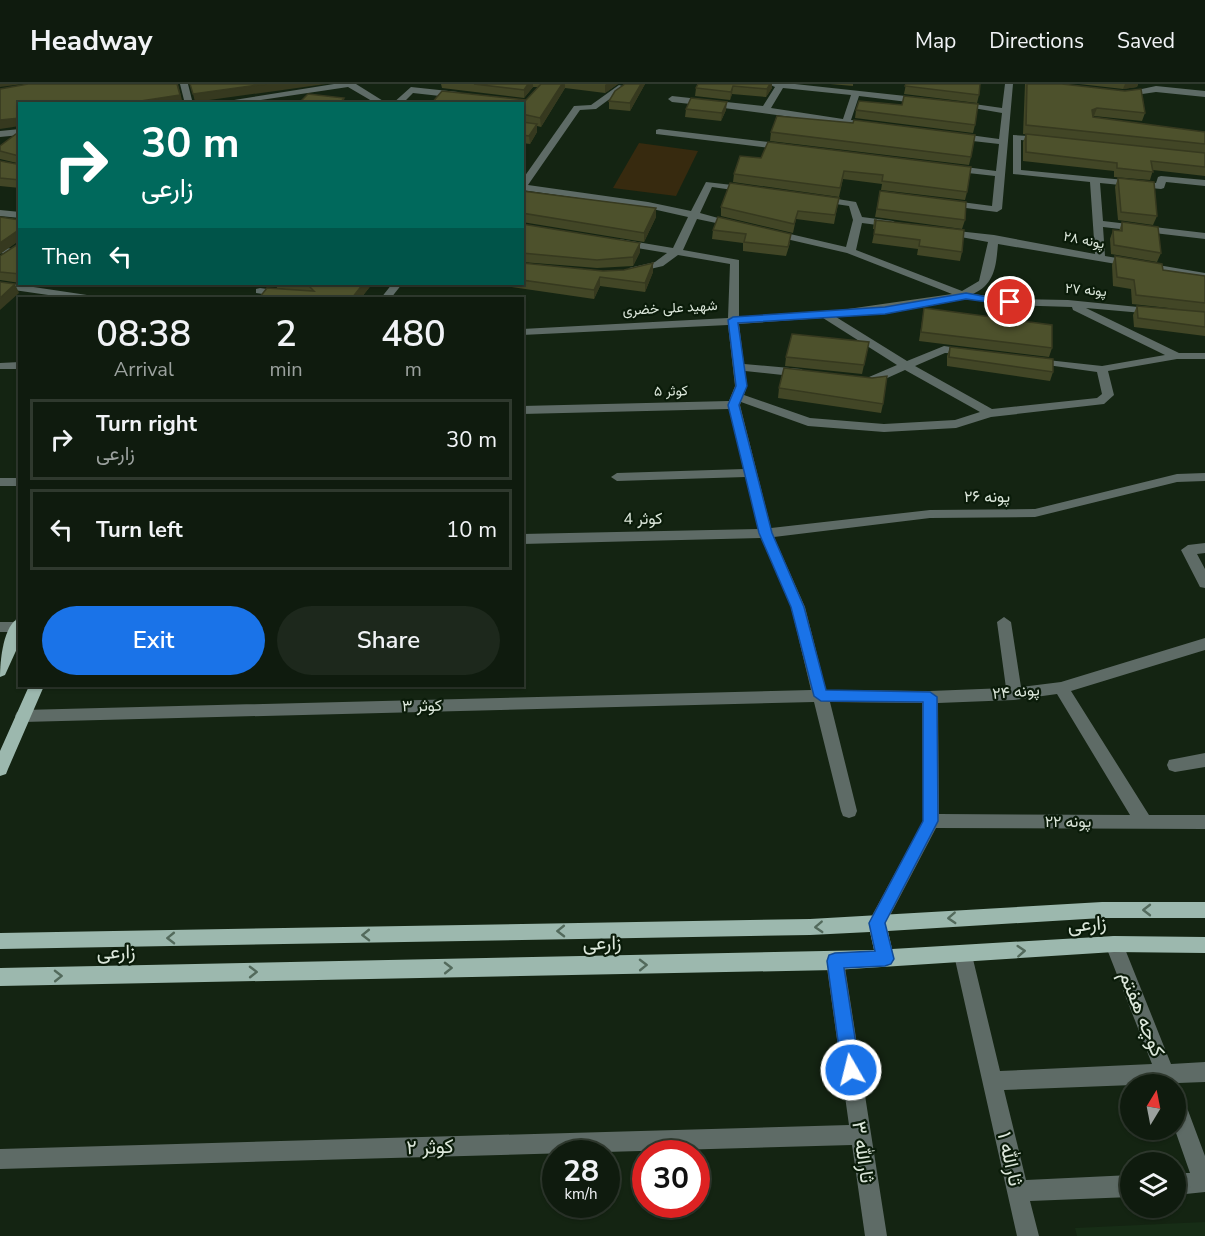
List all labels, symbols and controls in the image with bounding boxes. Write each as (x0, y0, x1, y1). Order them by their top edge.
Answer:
text: Headway (30, 22, 152, 60)
text: Map (915, 27, 956, 55)
text: Directions (989, 27, 1084, 55)
text: Saved (1117, 27, 1175, 55)
text: 30 m (141, 115, 240, 172)
icon: right (42, 126, 120, 204)
text: زارعی (141, 170, 193, 207)
street label: پونه ۲۸ (1062, 227, 1106, 253)
icon: left (104, 240, 137, 273)
text: Then (42, 242, 92, 272)
pin (984, 276, 1035, 327)
street label: پونه ۲۷ (1064, 279, 1108, 301)
icon: arrive (993, 285, 1026, 318)
street label: شهید علی خضری (622, 296, 718, 320)
text: 08:38 (96, 310, 191, 359)
text: 2 (275, 310, 297, 359)
text: 480 (381, 310, 446, 359)
text: Arrival (114, 356, 174, 383)
text: min (270, 356, 303, 383)
text: m (405, 356, 422, 383)
street label: کوثر ۵ (654, 381, 688, 401)
text: Turn right (96, 409, 197, 439)
icon: right (45, 423, 78, 456)
text: 30 m (446, 425, 497, 455)
text: زارعی (96, 440, 135, 467)
street label: پونه ۲۶ (964, 486, 1010, 508)
street label: کوثر 4 (623, 508, 663, 530)
icon: left (45, 513, 78, 546)
text: Turn left (96, 515, 183, 545)
text: 10 m (446, 515, 497, 545)
button: Exit (42, 606, 265, 675)
button: Share (277, 606, 500, 675)
street label: پونه ۲۴ (991, 679, 1041, 705)
street label: کوثر ۳ (402, 695, 442, 717)
street label: پونه ۲۲ (1045, 811, 1091, 833)
one-way arrow (1142, 904, 1151, 916)
street label: زارعی (1067, 909, 1107, 939)
one-way arrow (947, 912, 956, 925)
one-way arrow (814, 920, 823, 933)
one-way arrow (556, 925, 565, 938)
one-way arrow (361, 929, 370, 941)
street label: زارعی (582, 929, 622, 957)
one-way arrow (166, 932, 175, 944)
street label: زارعی (96, 938, 136, 966)
one-way arrow (1016, 945, 1025, 958)
one-way arrow (639, 958, 648, 971)
one-way arrow (444, 962, 453, 975)
one-way arrow (249, 966, 258, 978)
street label: کوچه هفتم (1113, 967, 1171, 1061)
one-way arrow (54, 970, 63, 982)
position arrow (819, 1038, 883, 1102)
north arrow (1120, 1074, 1186, 1140)
map controls (1120, 1074, 1186, 1218)
street label: ثارالله ۳ (845, 1119, 881, 1185)
street label: ثارالله ۱ (991, 1129, 1029, 1189)
street label: کوثر ۲ (406, 1133, 454, 1161)
speed limit sign: 30 (632, 1140, 710, 1218)
text: 28 (563, 1151, 599, 1192)
button: layers (1120, 1152, 1186, 1218)
text: km/h (564, 1184, 598, 1204)

